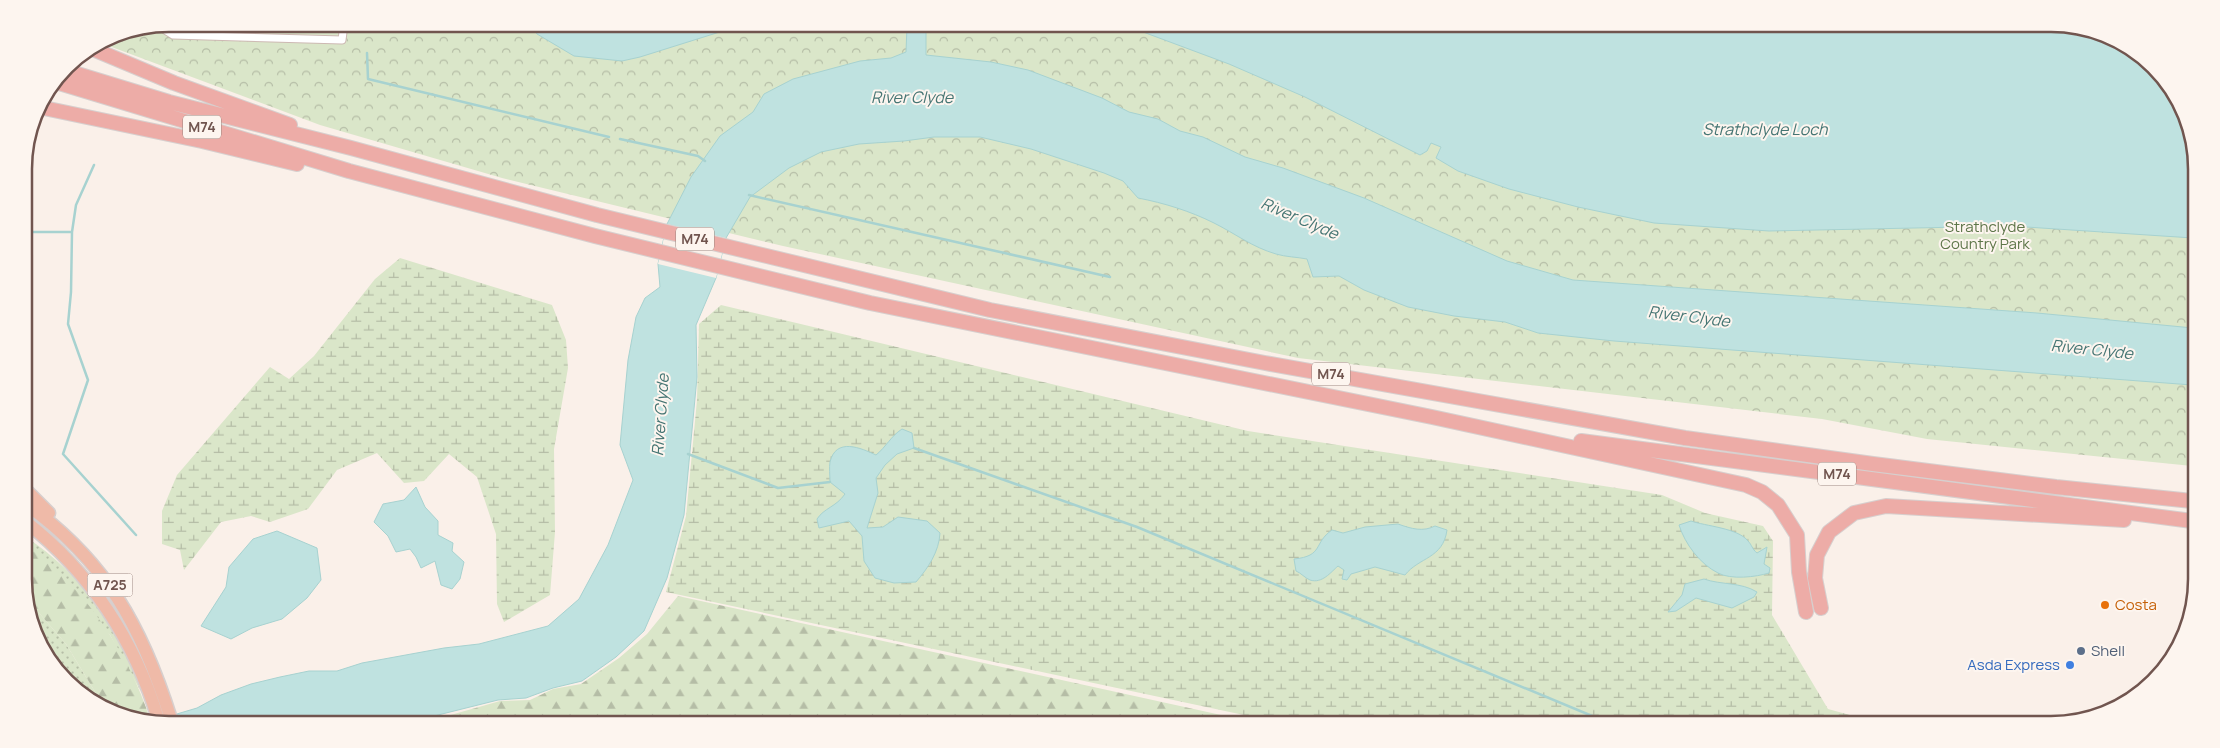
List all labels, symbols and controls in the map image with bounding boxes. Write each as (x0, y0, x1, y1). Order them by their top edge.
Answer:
water label: River Clyde (871, 86, 955, 108)
road number: M74 (183, 115, 221, 138)
water label: Strathclyde Loch (1702, 118, 1828, 140)
water label: River Clyde (1258, 192, 1344, 245)
park label: Strathclyde Country Park (1940, 216, 2030, 254)
road number: M74 (676, 228, 714, 250)
water label: River Clyde (1647, 300, 1733, 332)
water label: River Clyde (2050, 334, 2136, 364)
road number: M74 (1312, 362, 1350, 386)
water label: River Clyde (646, 372, 674, 457)
road number: M74 (1818, 462, 1856, 486)
road number: A725 (88, 574, 132, 596)
place label: Costa (2115, 594, 2157, 615)
marker: Costa (2099, 599, 2111, 611)
place label: Shell (2091, 640, 2125, 661)
marker: Shell (2075, 645, 2087, 657)
place label: Asda Express (1967, 654, 2060, 675)
marker: Asda Express (2064, 659, 2076, 671)

